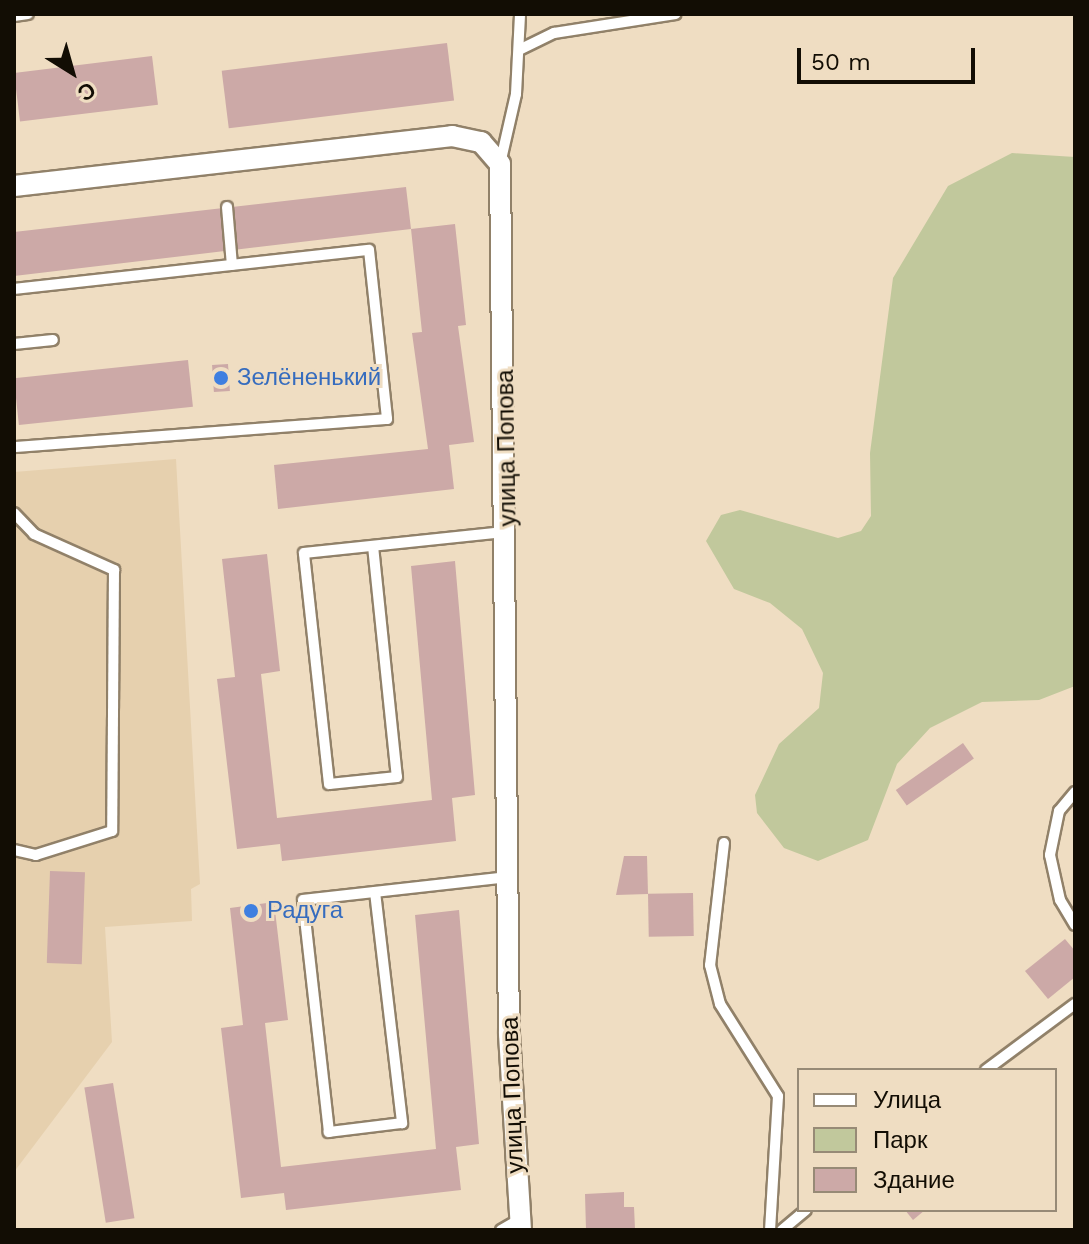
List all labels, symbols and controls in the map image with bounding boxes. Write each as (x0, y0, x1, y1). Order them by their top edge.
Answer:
north arrow (32, 32, 112, 112)
scale bar (801, 32, 979, 82)
text: 50 m (811, 48, 871, 76)
text: С (73, 77, 101, 106)
place label: Зелёненький (237, 364, 381, 392)
marker: Зелёненький (212, 369, 230, 387)
street label: улица Попова (491, 369, 523, 527)
place label: Радуга (267, 897, 343, 925)
marker: Радуга (242, 902, 260, 920)
street label: улица Попова (496, 1016, 530, 1174)
legend (797, 1068, 1057, 1212)
text: Улица (873, 1086, 941, 1114)
text: Парк (873, 1126, 927, 1154)
text: Здание (873, 1166, 955, 1194)

